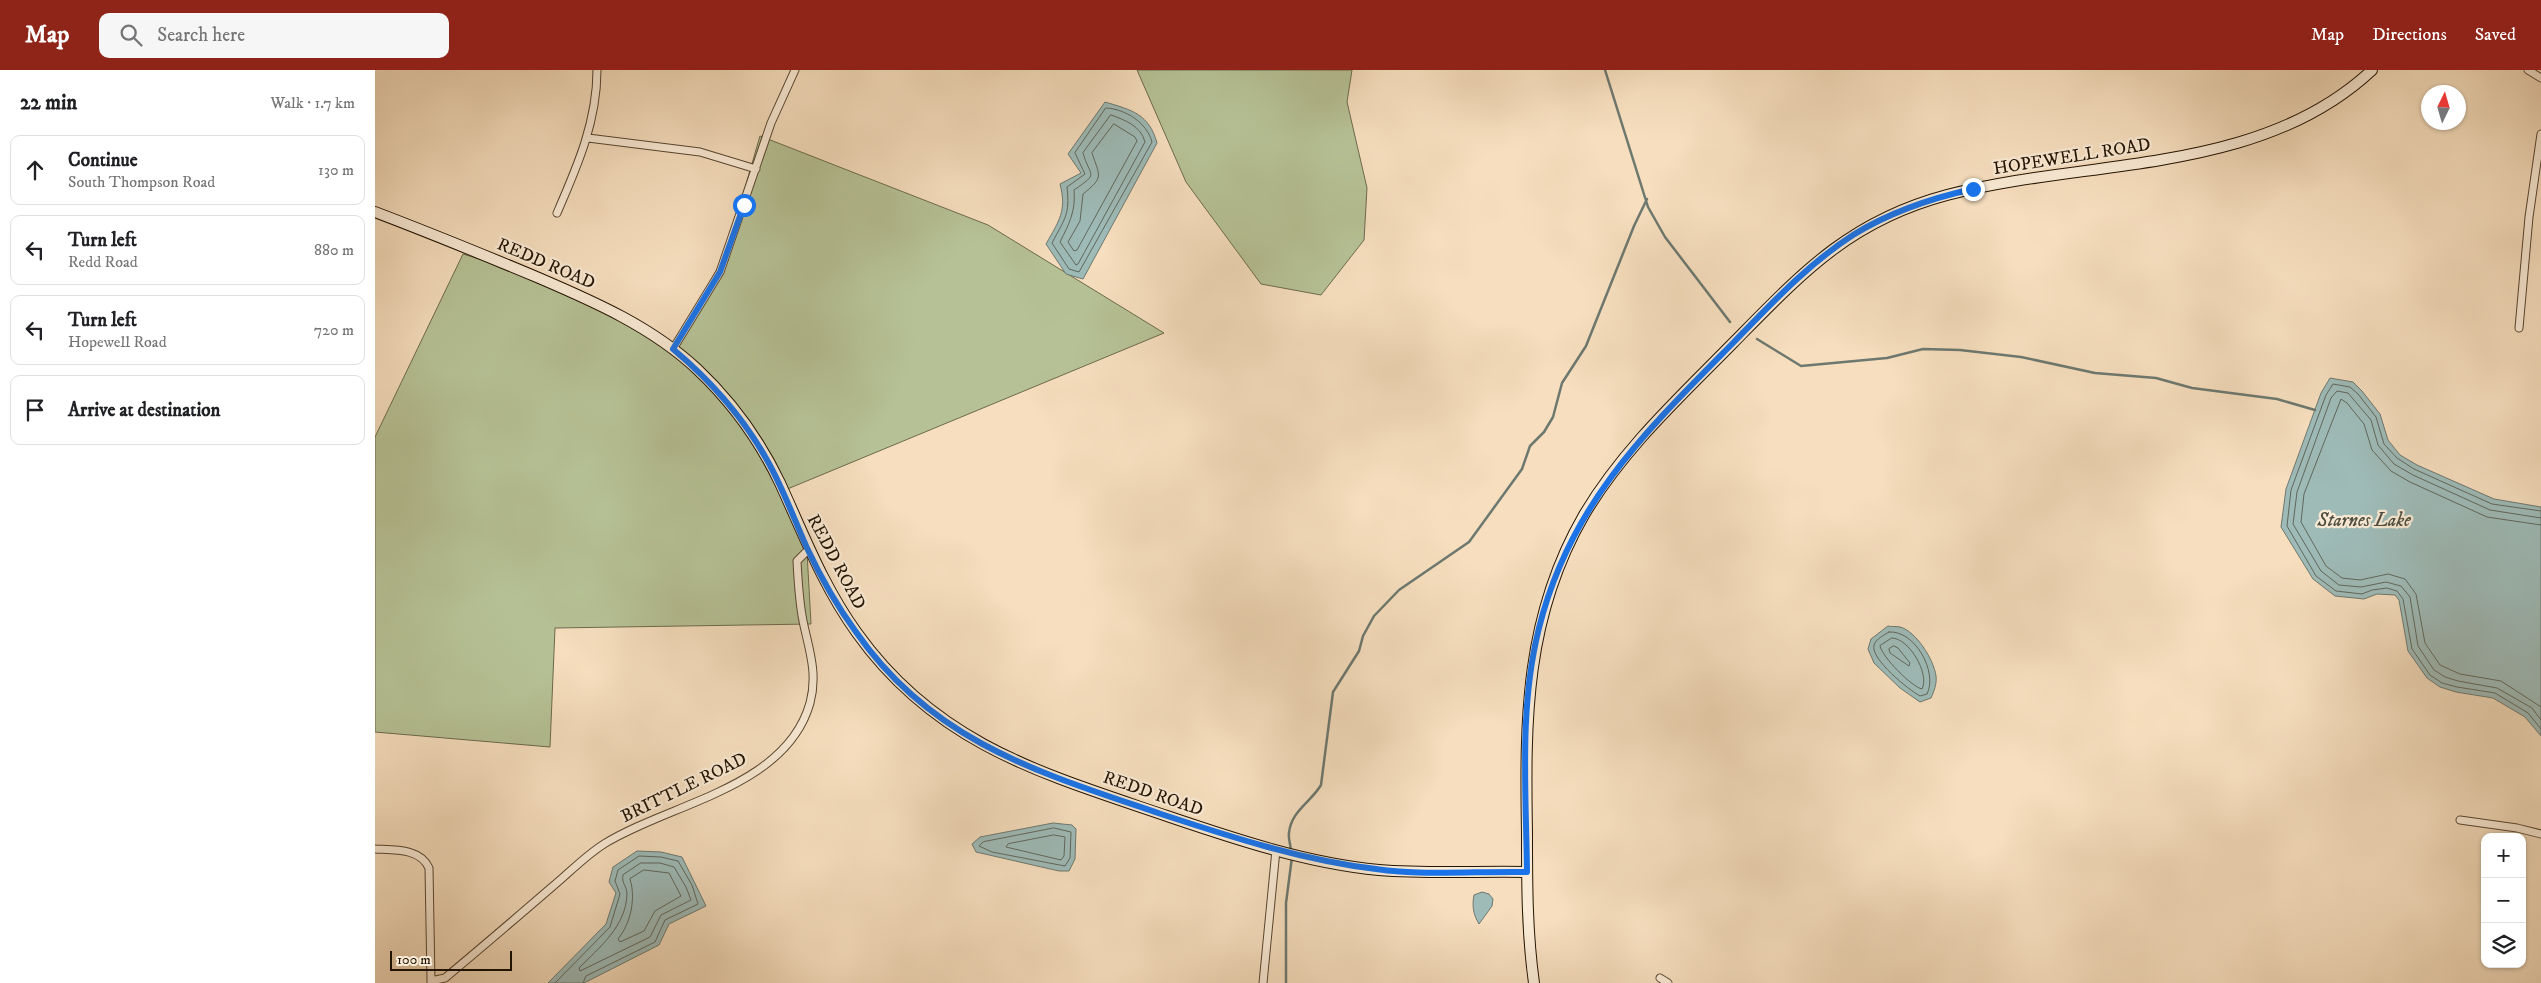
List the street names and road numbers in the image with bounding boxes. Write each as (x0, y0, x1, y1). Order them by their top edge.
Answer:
street label: HOPEWELL ROAD (1992, 134, 2152, 180)
street label: REDD ROAD (494, 233, 598, 295)
street label: REDD ROAD (802, 511, 870, 613)
street label: BRITTLE ROAD (618, 748, 750, 828)
street label: REDD ROAD (1100, 767, 1206, 821)

